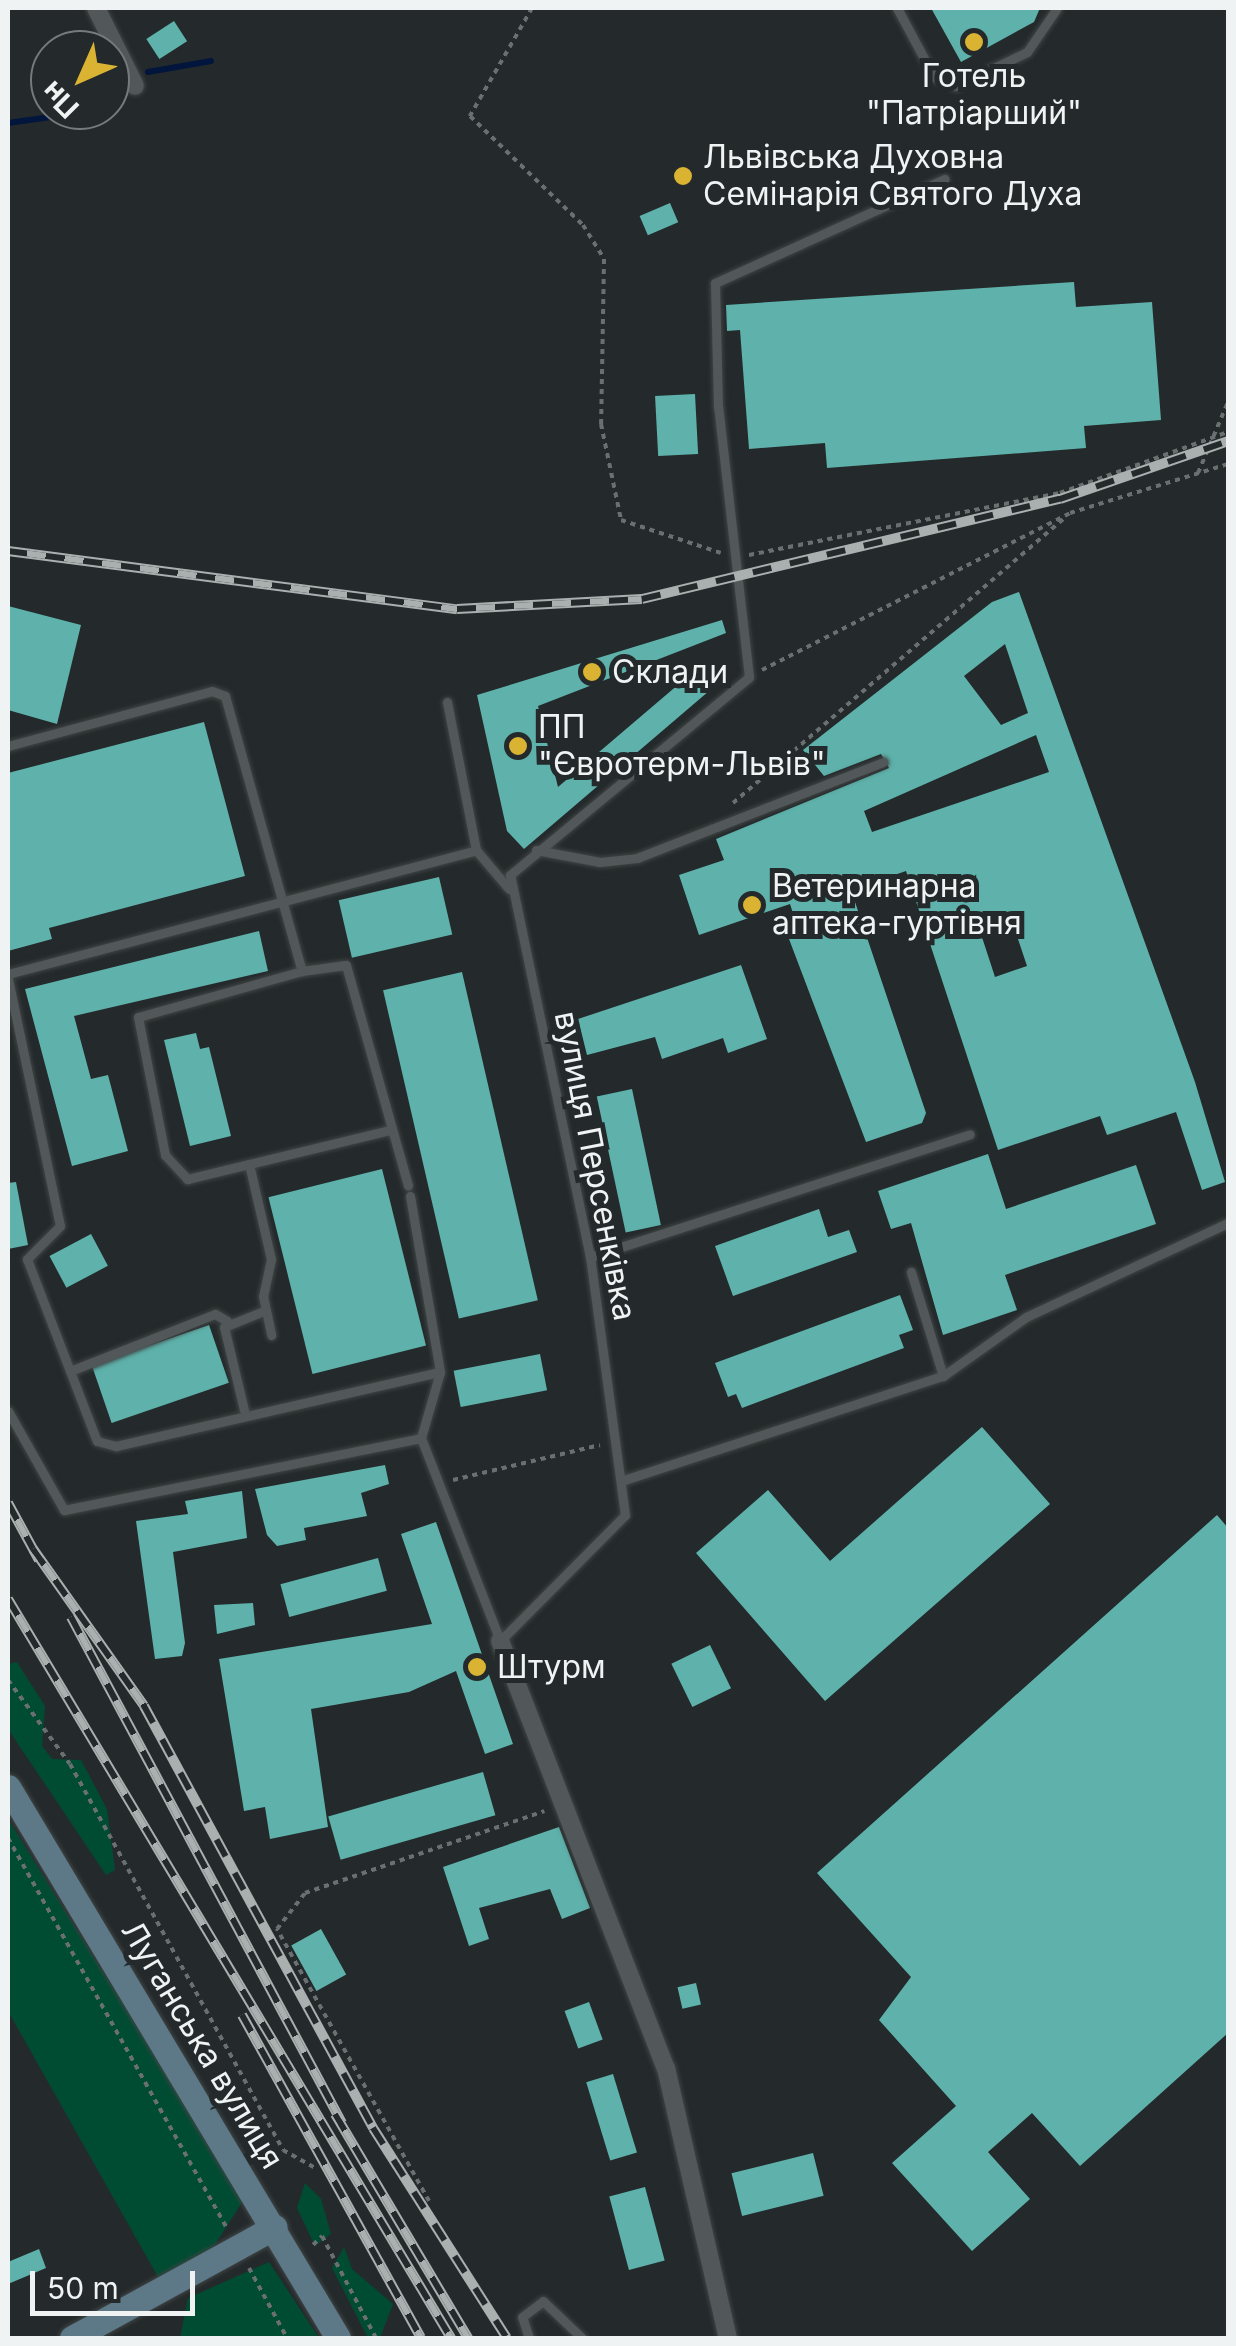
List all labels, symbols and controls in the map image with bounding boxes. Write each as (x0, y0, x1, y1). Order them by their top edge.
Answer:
north arrow (30, 30, 130, 130)
marker: Готель "Патріарший" (963, 31, 985, 53)
place label: Готель "Патріарший" (866, 58, 1082, 133)
text: Пн (35, 74, 86, 125)
place label: Львівська Духовна Семінарія Святого Духа (703, 139, 1082, 214)
marker: Львівська Духовна Семінарія Святого Духа (672, 165, 694, 187)
place label: Склади (612, 653, 728, 691)
marker: Склади (581, 661, 603, 683)
place label: ПП "Євротерм-Львів" (538, 709, 826, 784)
marker: ПП "Євротерм-Львів" (507, 735, 529, 757)
place label: Ветеринарна аптека-гуртівня (772, 868, 1022, 943)
marker: Ветеринарна аптека-гуртівня (741, 894, 763, 916)
street label: вулиця Персенківка (546, 1008, 644, 1324)
place label: Штурм (497, 1648, 606, 1686)
marker: Штурм (466, 1656, 488, 1678)
street label: Луганська вулиця (113, 1914, 291, 2176)
scale bar (35, 2251, 200, 2313)
text: 50 m (47, 2270, 119, 2306)

